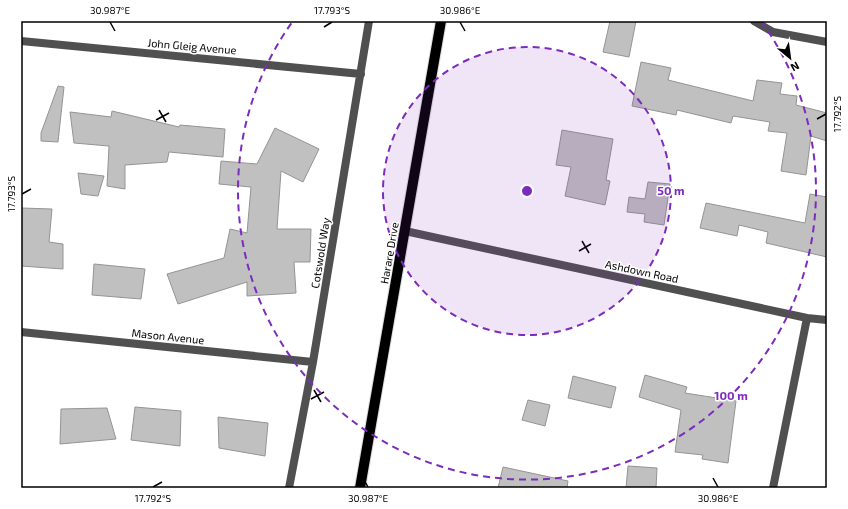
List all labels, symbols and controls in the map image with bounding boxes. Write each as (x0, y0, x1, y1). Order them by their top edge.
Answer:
text: 30.987°E (90, 4, 130, 16)
text: 17.793°S (314, 4, 350, 16)
text: 30.986°E (440, 4, 481, 16)
street label: John Gleig Avenue (147, 36, 237, 56)
north arrow (770, 38, 810, 78)
text: N (788, 60, 802, 75)
text: 17.792°S (831, 95, 843, 132)
text: 17.793°S (5, 176, 17, 212)
text: 50 m (657, 183, 685, 197)
centre of rings (520, 184, 534, 198)
street label: Cotswold Way (308, 216, 332, 289)
street label: Harare Drive (377, 221, 401, 285)
street label: Ashdown Road (604, 257, 680, 285)
street label: Mason Avenue (131, 326, 205, 346)
text: 100 m (714, 388, 748, 402)
text: 17.792°S (135, 492, 172, 504)
text: 30.987°E (348, 492, 388, 504)
text: 30.986°E (698, 492, 739, 504)

